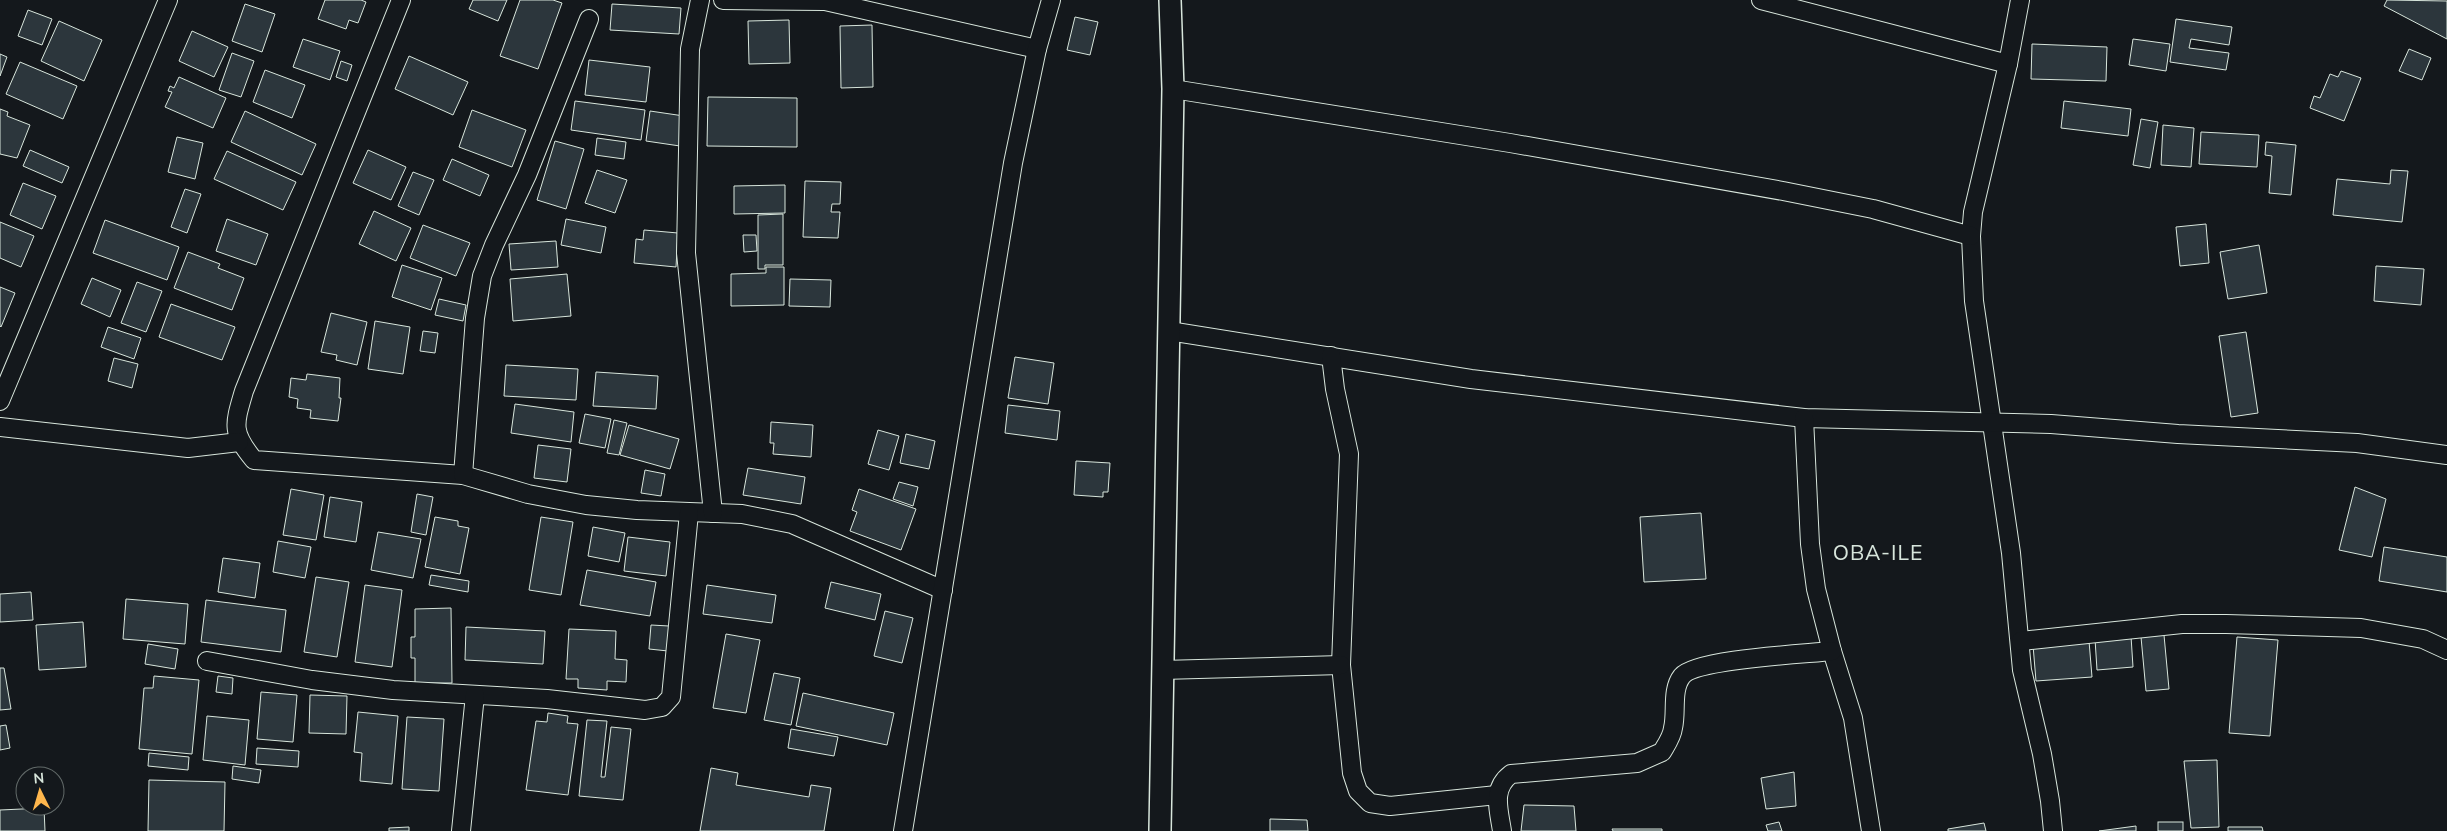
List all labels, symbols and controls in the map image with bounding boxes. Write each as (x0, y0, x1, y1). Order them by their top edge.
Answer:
district label: OBA-ILE (1833, 539, 1923, 565)
north arrow (15, 766, 65, 816)
text: N (33, 769, 45, 787)

